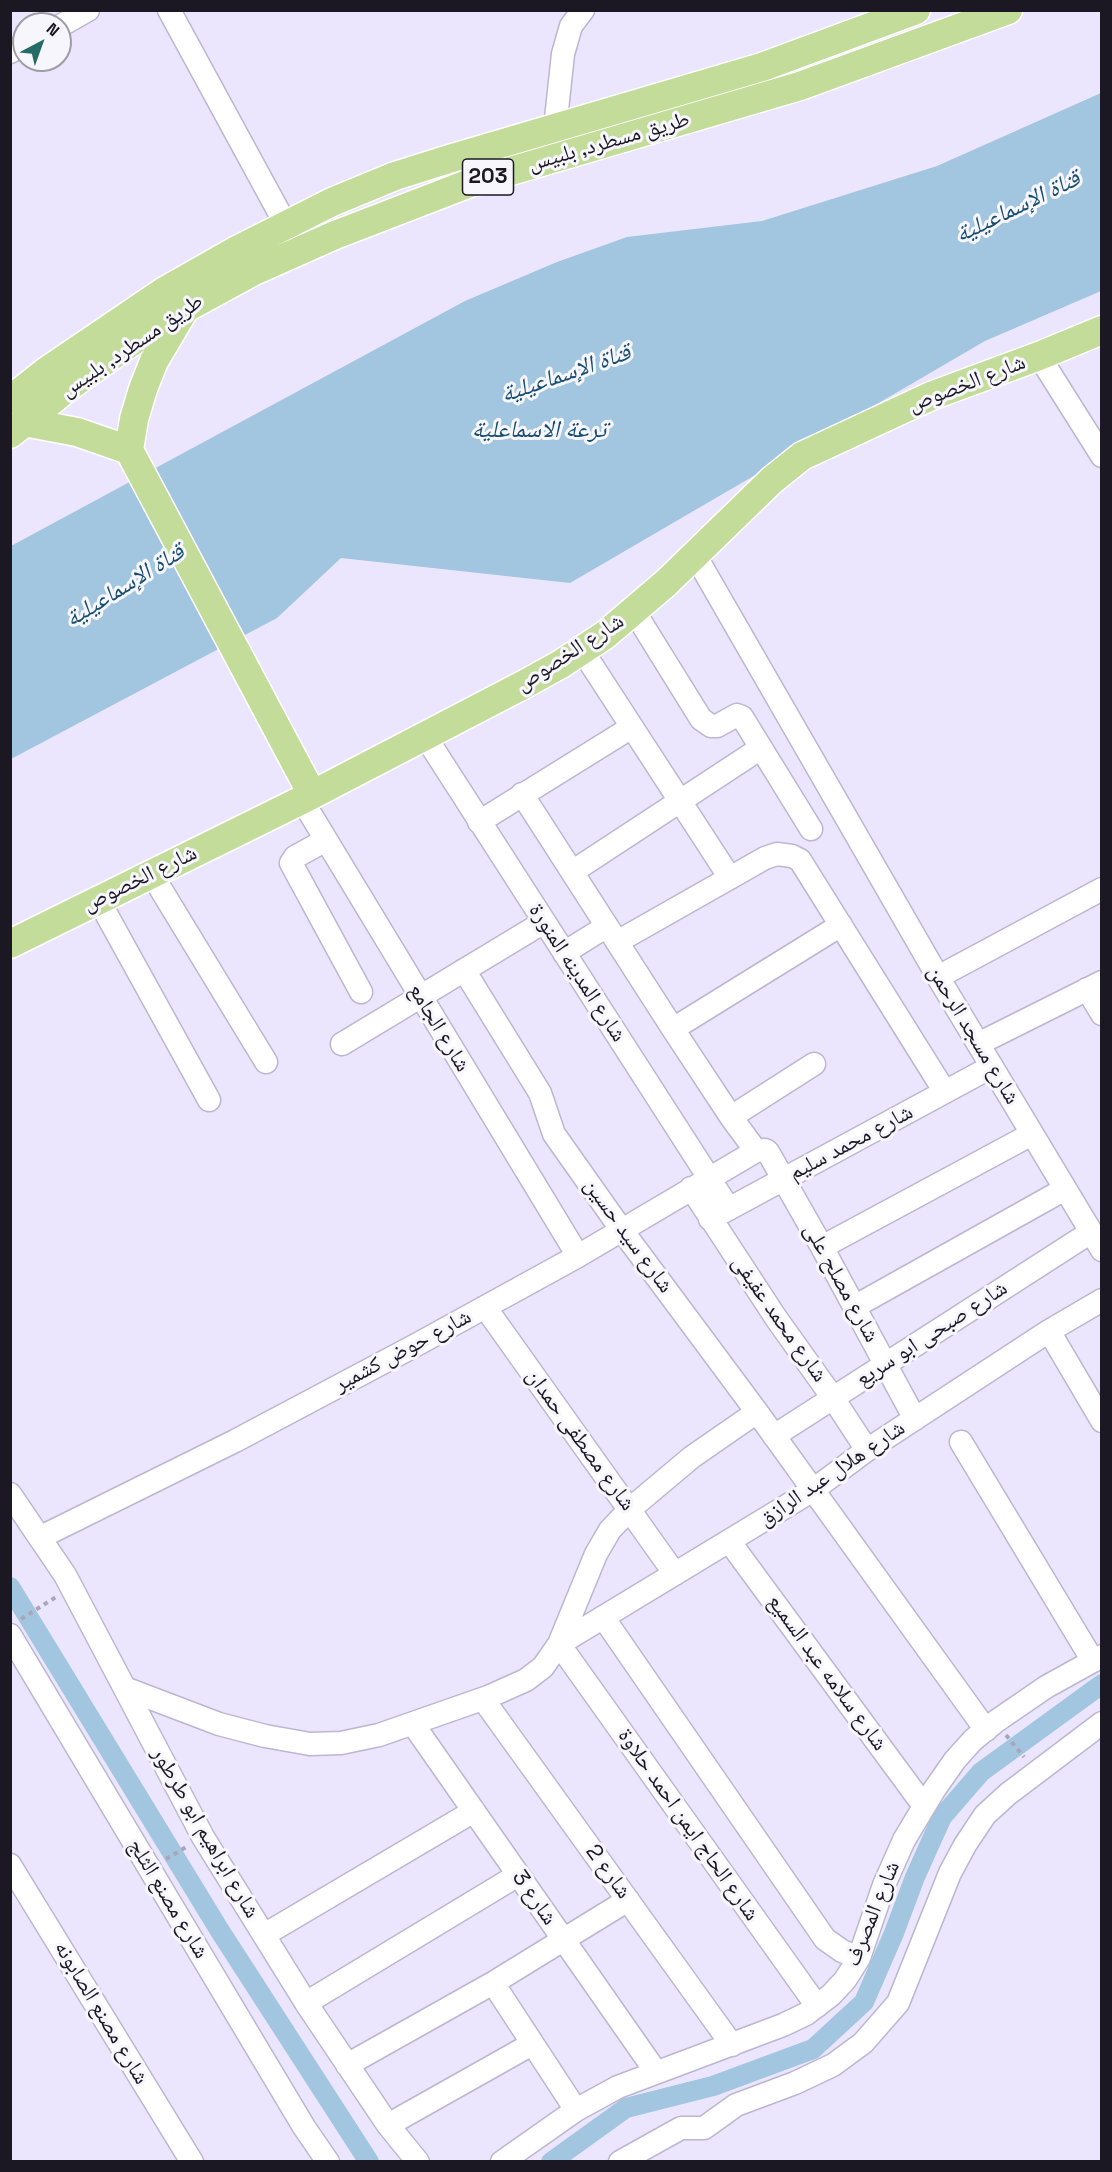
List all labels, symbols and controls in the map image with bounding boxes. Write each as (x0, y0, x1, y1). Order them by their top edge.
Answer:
north arrow (12, 12, 72, 72)
text: N (42, 18, 64, 41)
street label: طريق مسطرد, بلبيس (525, 106, 693, 178)
road number: 203 (462, 159, 514, 195)
water label: قناة الإسماعيلية (951, 164, 1085, 250)
street label: طريق مسطرد, بلبيس (56, 288, 208, 404)
water label: قناة الإسماعيلية (497, 338, 635, 410)
street label: شارع الخصوص (905, 350, 1029, 418)
water label: ترعة الاسماعلية (472, 416, 606, 444)
water label: قناة الإسماعيلية (60, 538, 190, 634)
street label: شارع الخصوص (511, 608, 629, 698)
street label: شارع الخصوص (79, 840, 201, 918)
street label: شارع المدينه المنورة (522, 899, 632, 1047)
street label: شارع مسجد الرحمن (921, 961, 1025, 1109)
street label: شارع الجامع (402, 979, 476, 1077)
street label: شارع محمد سليم (784, 1099, 918, 1187)
street label: شارع سيد حسين (578, 1174, 678, 1298)
street label: شارع مصلح على (797, 1219, 885, 1347)
street label: شارع محمد عفيفى (726, 1251, 832, 1387)
street label: شارع صبحى ابو سريع (851, 1275, 1013, 1393)
street label: شارع حوض كشمير (330, 1304, 476, 1398)
street label: شارع مصطفى حمدان (520, 1364, 640, 1516)
street label: شارع هلال عبد الرازق (754, 1415, 910, 1533)
street label: شارع سلامه عبد السميع (761, 1590, 893, 1756)
street label: شارع الحاج ايمن احمد حلاوة (612, 1724, 764, 1926)
street label: شارع ابراهيم ابو طرطور (145, 1743, 265, 1923)
street label: شارع مصنع الثلج (122, 1834, 214, 1964)
street label: شارع 2 (579, 1840, 637, 1904)
street label: شارع المصرف (840, 1858, 906, 1970)
street label: شارع 3 (506, 1866, 562, 1930)
street label: شارع مصنع الصابونه (48, 1937, 154, 2089)

